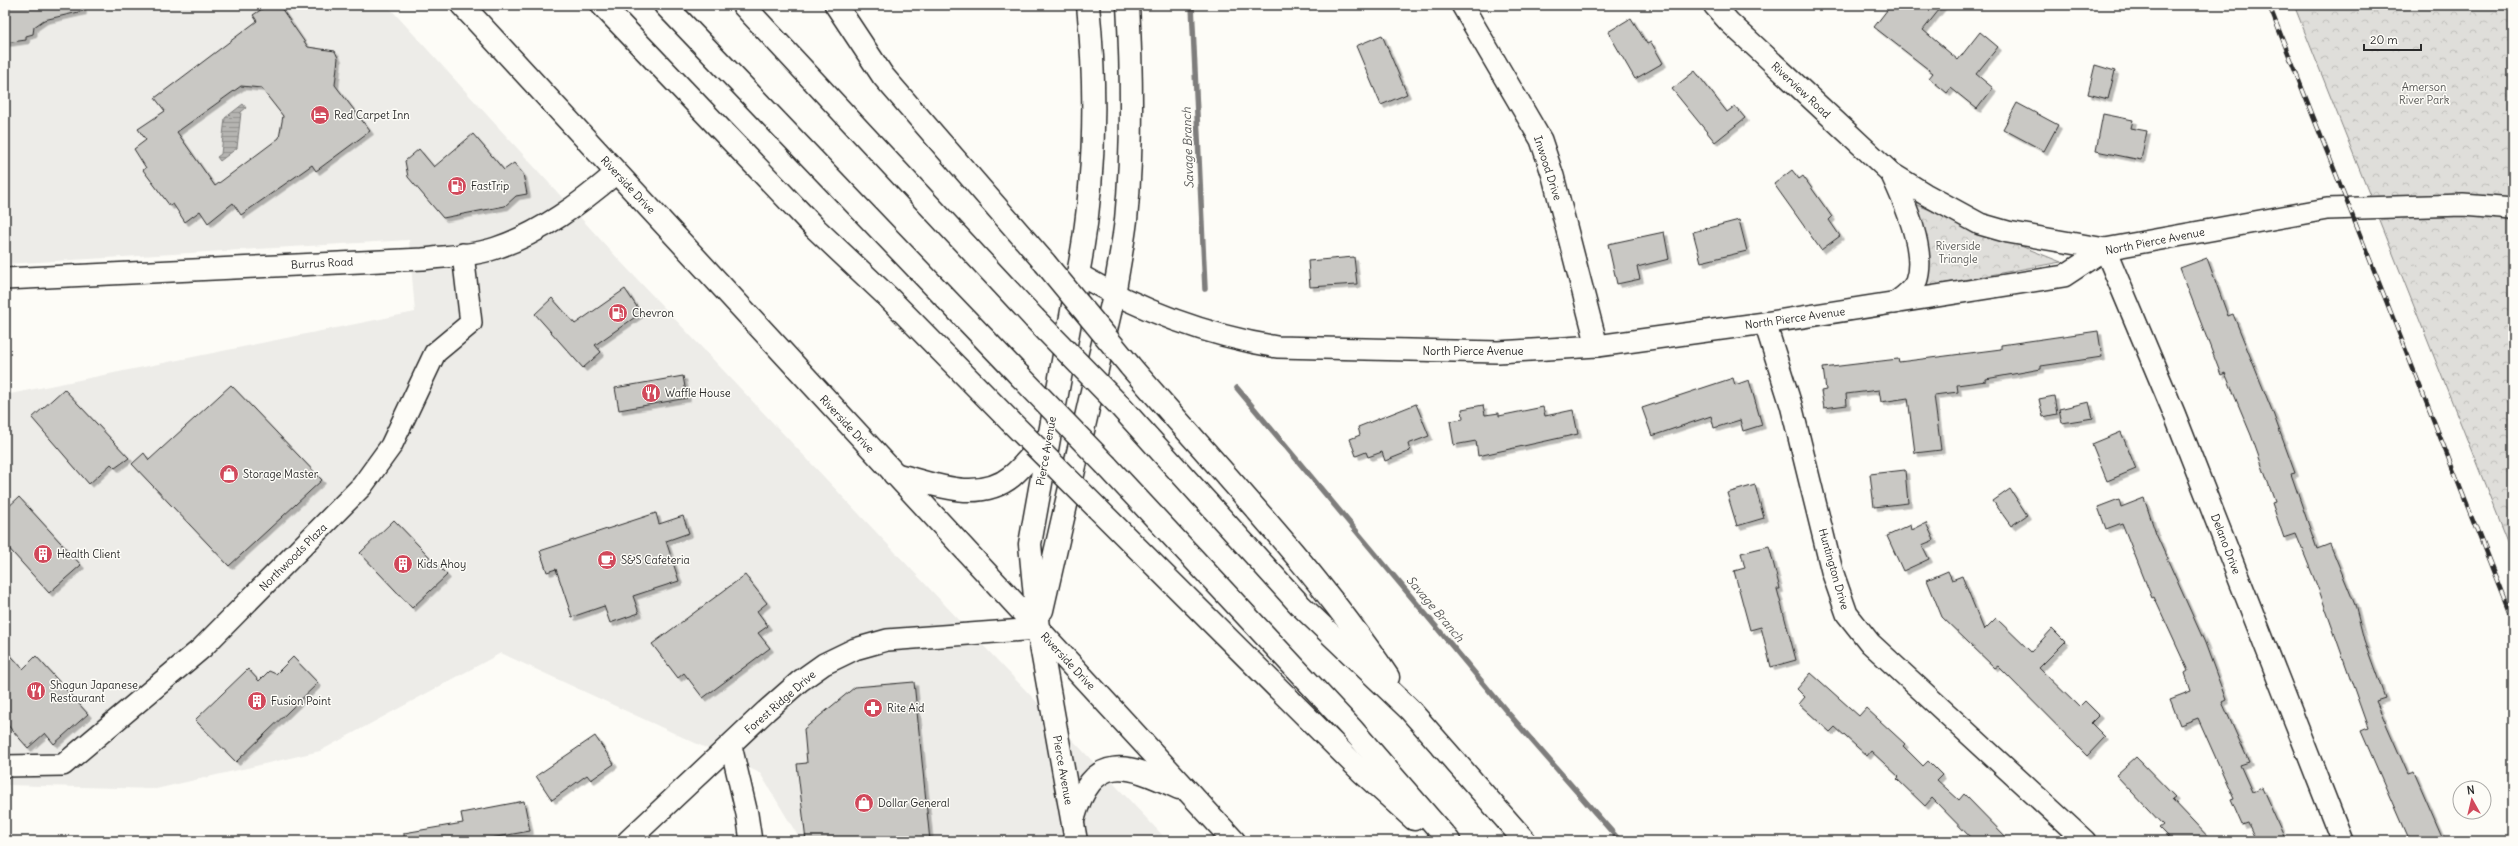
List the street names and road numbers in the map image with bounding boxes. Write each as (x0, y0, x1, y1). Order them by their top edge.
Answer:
street label: Riverview Road (1768, 59, 1834, 121)
street label: Inwood Drive (1531, 134, 1565, 202)
street label: Riverside Drive (598, 153, 658, 217)
street label: North Pierce Avenue (2104, 224, 2206, 258)
street label: Burrus Road (290, 254, 354, 272)
street label: North Pierce Avenue (1744, 304, 1846, 332)
street label: North Pierce Avenue (1422, 344, 1524, 358)
street label: Riverside Drive (817, 392, 877, 456)
street label: Pierce Avenue (1033, 415, 1059, 487)
street label: Delano Drive (2208, 512, 2244, 576)
street label: Northwoods Plaza (256, 520, 330, 594)
street label: Huntington Drive (1816, 527, 1852, 611)
street label: Riverside Drive (1038, 629, 1098, 693)
street label: Forest Ridge Drive (741, 667, 819, 737)
street label: Pierce Avenue (1050, 734, 1076, 806)

